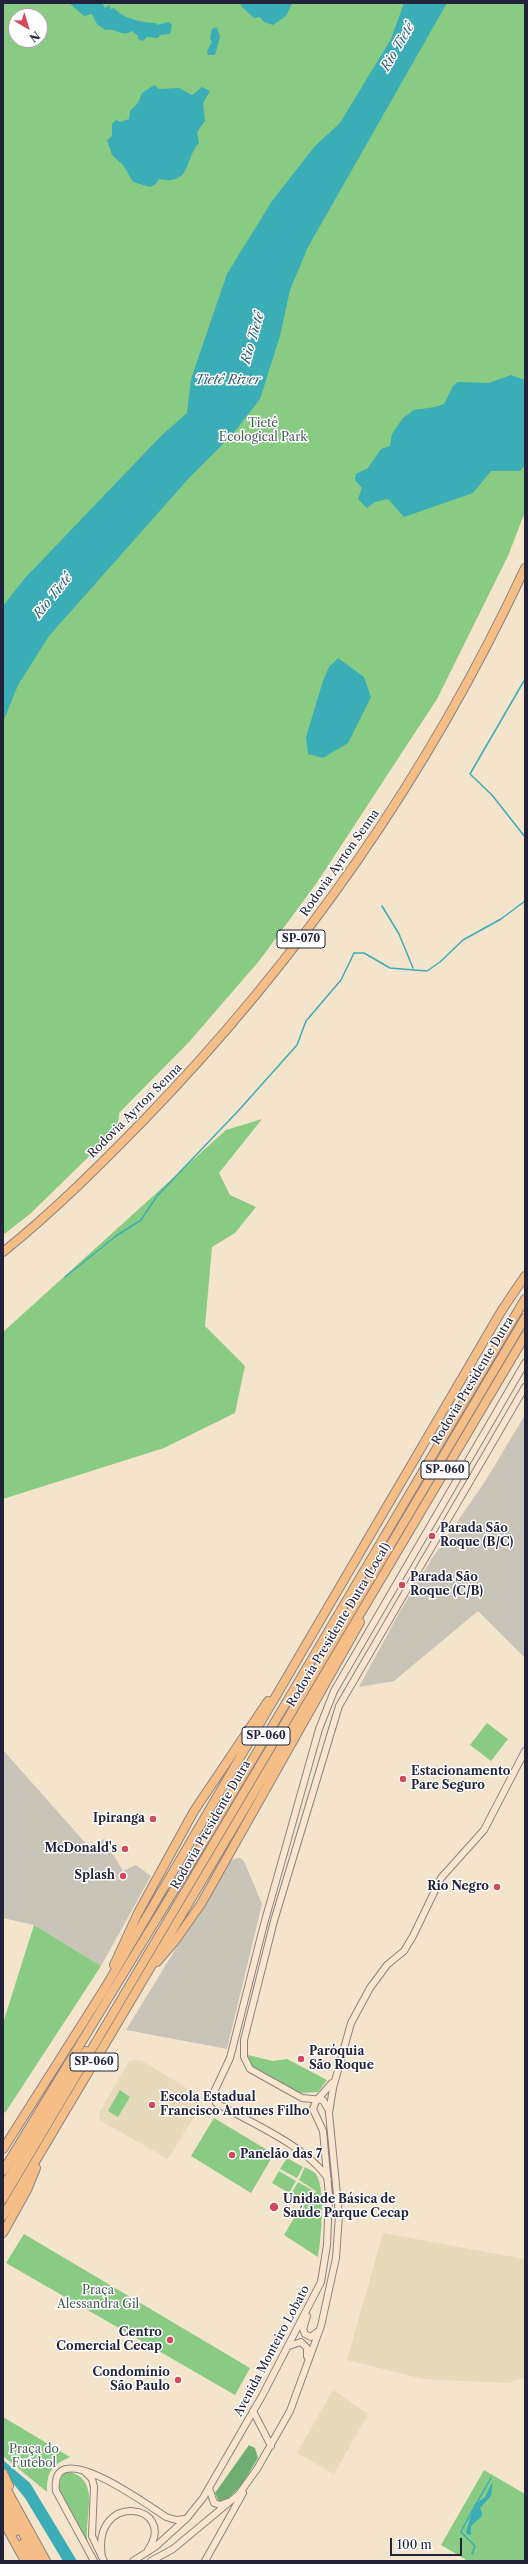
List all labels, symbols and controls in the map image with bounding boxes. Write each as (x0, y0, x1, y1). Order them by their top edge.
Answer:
north arrow (8, 8, 48, 48)
water label: Rio Tietê (378, 20, 418, 74)
text: N (27, 28, 43, 45)
water label: Rio Tietê (238, 310, 268, 366)
water label: Tietê River (195, 372, 261, 388)
park label: Tietê Ecological Park (219, 417, 307, 445)
water label: Rio Tietê (30, 571, 76, 621)
street label: Rodovia Ayrton Senna (298, 807, 382, 919)
road number: SP-070 (277, 930, 325, 948)
street label: Rodovia Ayrton Senna (85, 1061, 185, 1161)
street label: Rodovia Presidente Dutra (429, 1314, 517, 1448)
road number: SP-060 (421, 1461, 469, 1479)
place label: Parada São Roque (B/C) (440, 1522, 513, 1550)
marker: Parada São Roque (B/C) (427, 1531, 437, 1541)
street label: Rodovia Presidente Dutra (Local) (284, 1540, 394, 1710)
place label: Parada São Roque (C/B) (410, 1571, 483, 1599)
marker: Parada São Roque (C/B) (397, 1580, 407, 1590)
road number: SP-060 (242, 1727, 290, 1745)
street label: Rodovia Presidente Dutra (168, 1758, 254, 1892)
place label: Estacionamento Pare Seguro (411, 1765, 510, 1793)
marker: Estacionamento Pare Seguro (398, 1774, 408, 1784)
place label: Ipiranga (93, 1812, 145, 1826)
marker: Ipiranga (148, 1814, 158, 1824)
place label: McDonald's (44, 1842, 117, 1856)
marker: McDonald's (120, 1844, 130, 1854)
place label: Splash (74, 1869, 115, 1883)
marker: Splash (118, 1871, 128, 1881)
place label: Rio Negro (427, 1880, 489, 1894)
marker: Rio Negro (492, 1882, 502, 1892)
place label: Paróquia São Roque (309, 2045, 374, 2073)
road number: SP-060 (70, 2053, 118, 2071)
marker: Paróquia São Roque (296, 2054, 306, 2064)
place label: Escola Estadual Francisco Antunes Filho (160, 2091, 309, 2119)
marker: Escola Estadual Francisco Antunes Filho (147, 2100, 157, 2110)
place label: Panelão das 7 (240, 2148, 322, 2162)
marker: Panelão das 7 (227, 2150, 237, 2160)
place label: Unidade Básica de Saúde Parque Cecap (283, 2193, 409, 2221)
marker: Unidade Básica de Saúde Parque Cecap (268, 2201, 280, 2213)
street label: Avenida Monteiro Lobato (231, 2283, 313, 2419)
park label: Praça Alessandra Gil (57, 2284, 139, 2312)
place label: Centro Comercial Cecap (56, 2326, 162, 2354)
marker: Centro Comercial Cecap (165, 2335, 175, 2345)
place label: Condomínio São Paulo (92, 2366, 170, 2394)
marker: Condomínio São Paulo (173, 2375, 183, 2385)
park label: Praça do Futebol (9, 2443, 59, 2471)
scale bar (392, 2530, 464, 2556)
text: 100 m (397, 2537, 432, 2552)

